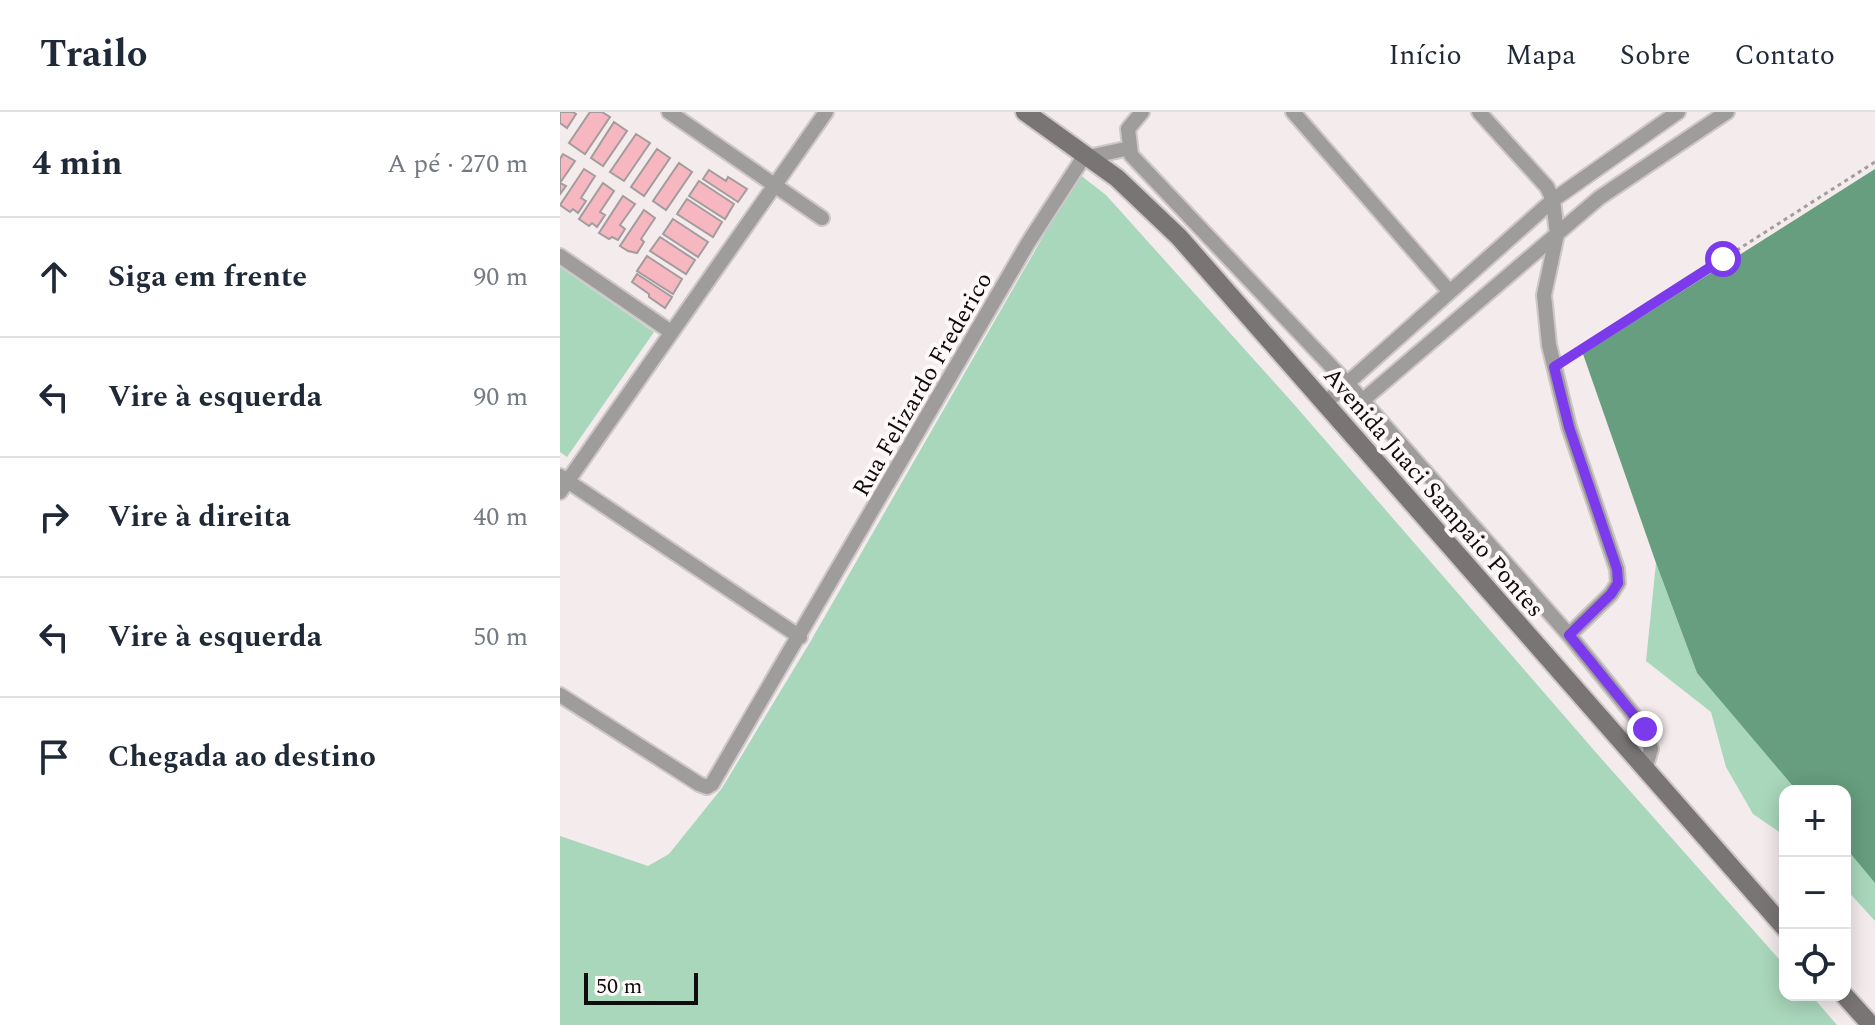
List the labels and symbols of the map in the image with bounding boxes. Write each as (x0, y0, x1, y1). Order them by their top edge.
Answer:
route start (1705, 241, 1741, 277)
street label: Rua Felizardo Frederico (844, 265, 1002, 504)
street label: Avenida Juaci Sampaio Pontes (1314, 359, 1552, 626)
route end (1627, 711, 1663, 747)
scale bar (584, 969, 698, 1005)

